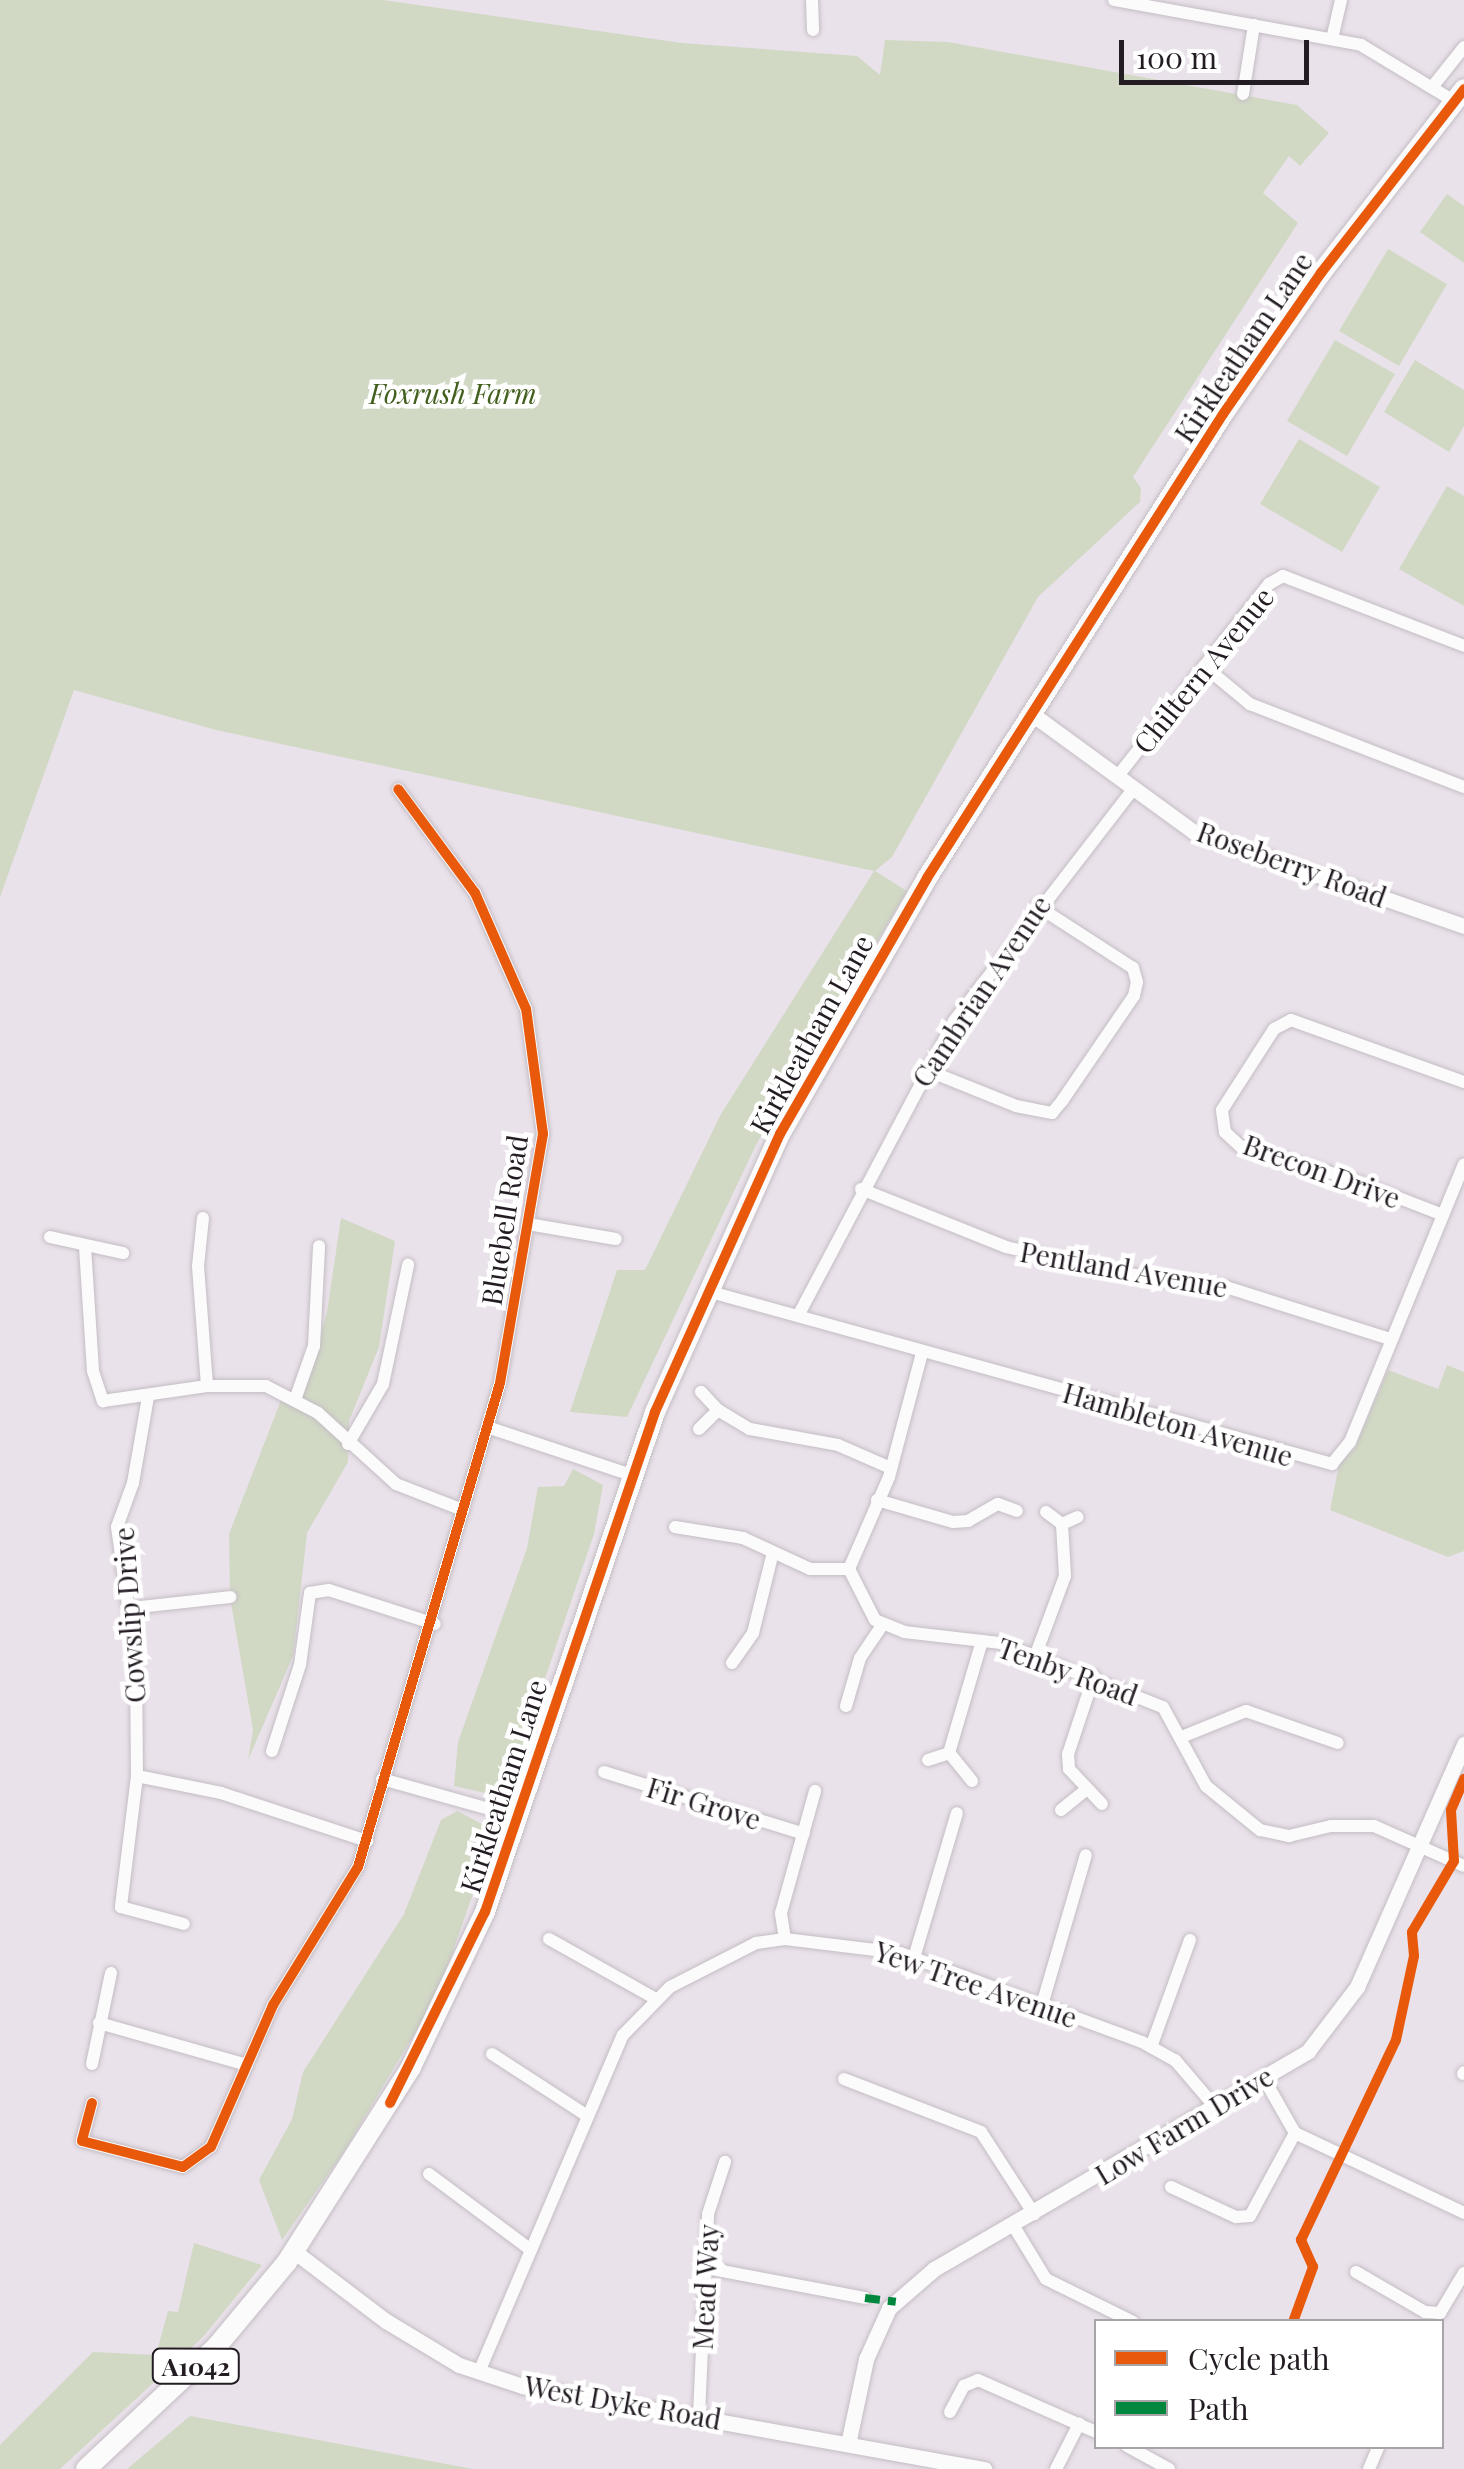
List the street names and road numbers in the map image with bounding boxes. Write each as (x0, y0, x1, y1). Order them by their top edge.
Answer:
street label: Kirkleatham Lane (1167, 245, 1319, 449)
street label: Chiltern Avenue (1126, 580, 1280, 760)
street label: Roseberry Road (1192, 814, 1392, 914)
street label: Cambrian Avenue (904, 889, 1058, 1093)
street label: Kirkleatham Lane (742, 929, 880, 1139)
street label: Brecon Drive (1239, 1127, 1405, 1215)
street label: Bluebell Road (474, 1132, 534, 1308)
street label: Pentland Avenue (1017, 1234, 1231, 1304)
street label: Hambleton Avenue (1059, 1375, 1297, 1473)
street label: Cowslip Drive (106, 1526, 152, 1704)
street label: Tenby Road (993, 1630, 1143, 1712)
street label: Kirkleatham Lane (453, 1675, 553, 1897)
street label: Fir Grove (643, 1770, 765, 1836)
street label: Yew Tree Avenue (869, 1933, 1083, 2035)
street label: Low Farm Drive (1089, 2058, 1279, 2192)
street label: Mead Way (685, 2223, 725, 2351)
road number: A1042 (151, 2346, 241, 2386)
street label: West Dyke Road (522, 2368, 724, 2436)

